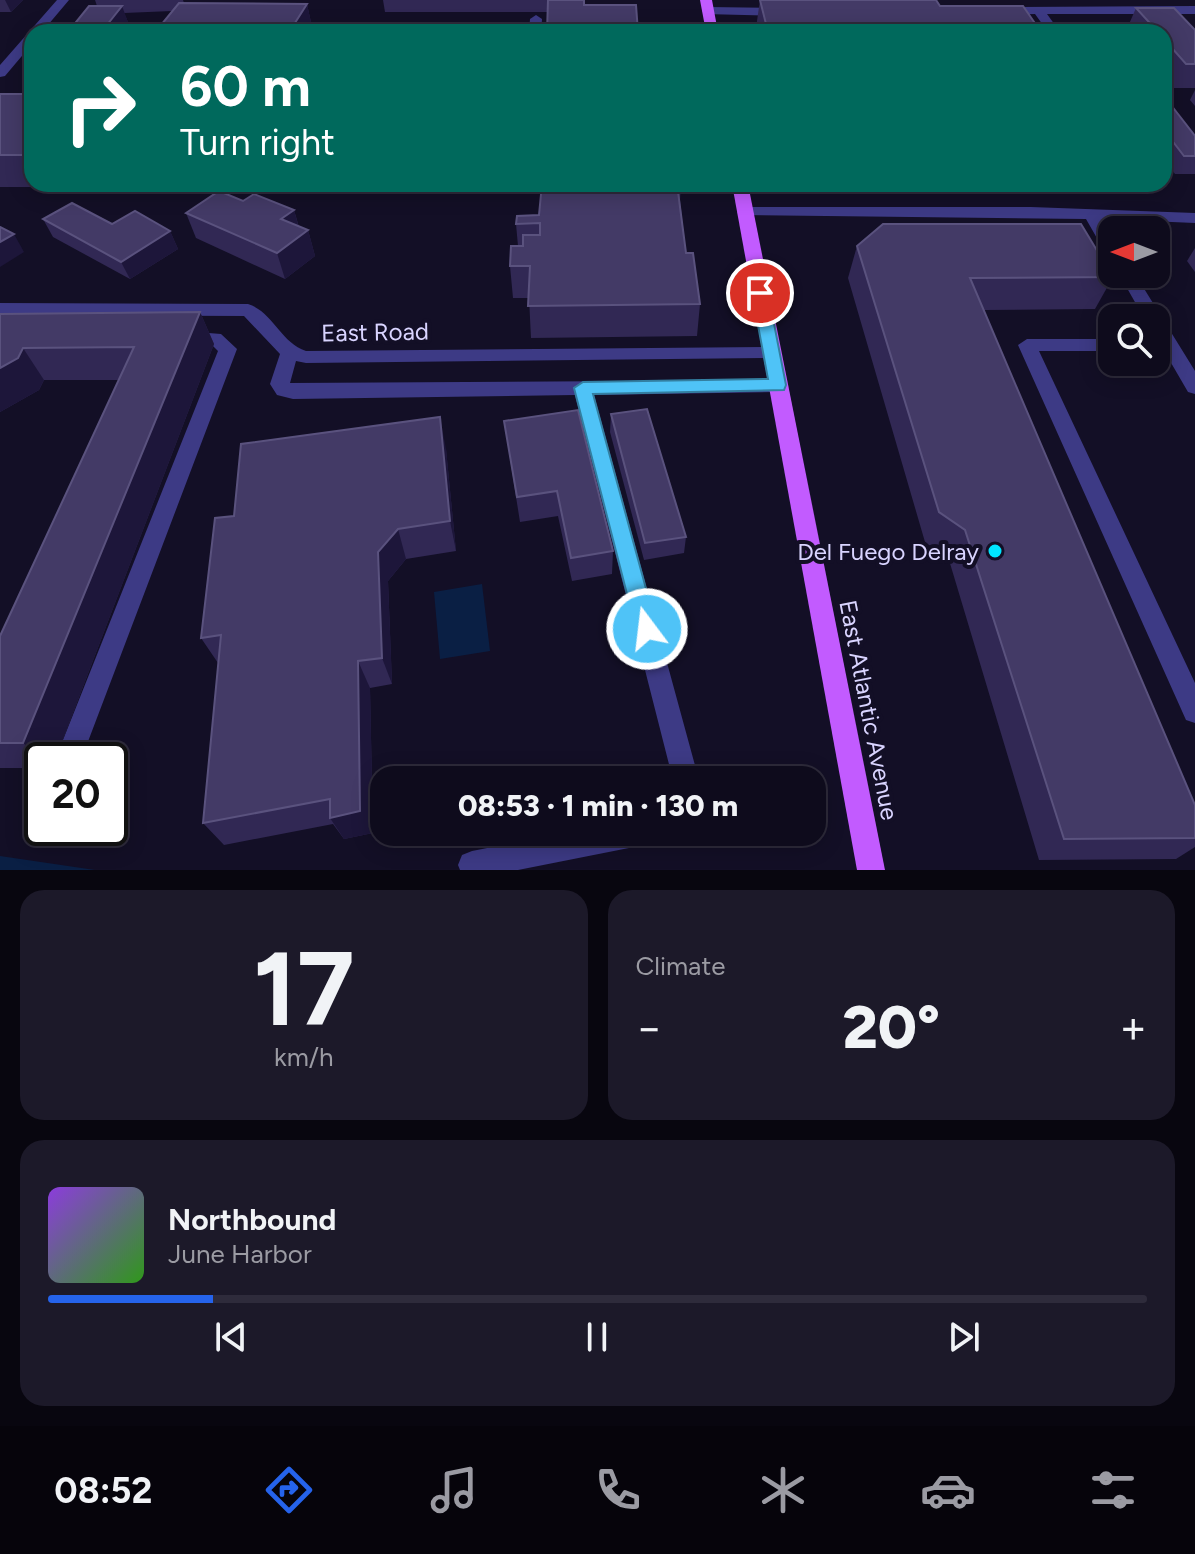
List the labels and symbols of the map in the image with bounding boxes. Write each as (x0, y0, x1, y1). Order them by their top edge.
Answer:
north arrow (1098, 216, 1170, 288)
pin (726, 259, 794, 327)
street label: East Road (321, 317, 429, 347)
place label: Del Fuego Delray (797, 537, 979, 566)
marker: Del Fuego Delray (986, 542, 1004, 560)
position arrow (605, 587, 689, 671)
street label: East Atlantic Avenue (833, 597, 905, 823)
speed limit sign: 20 (24, 742, 128, 846)

